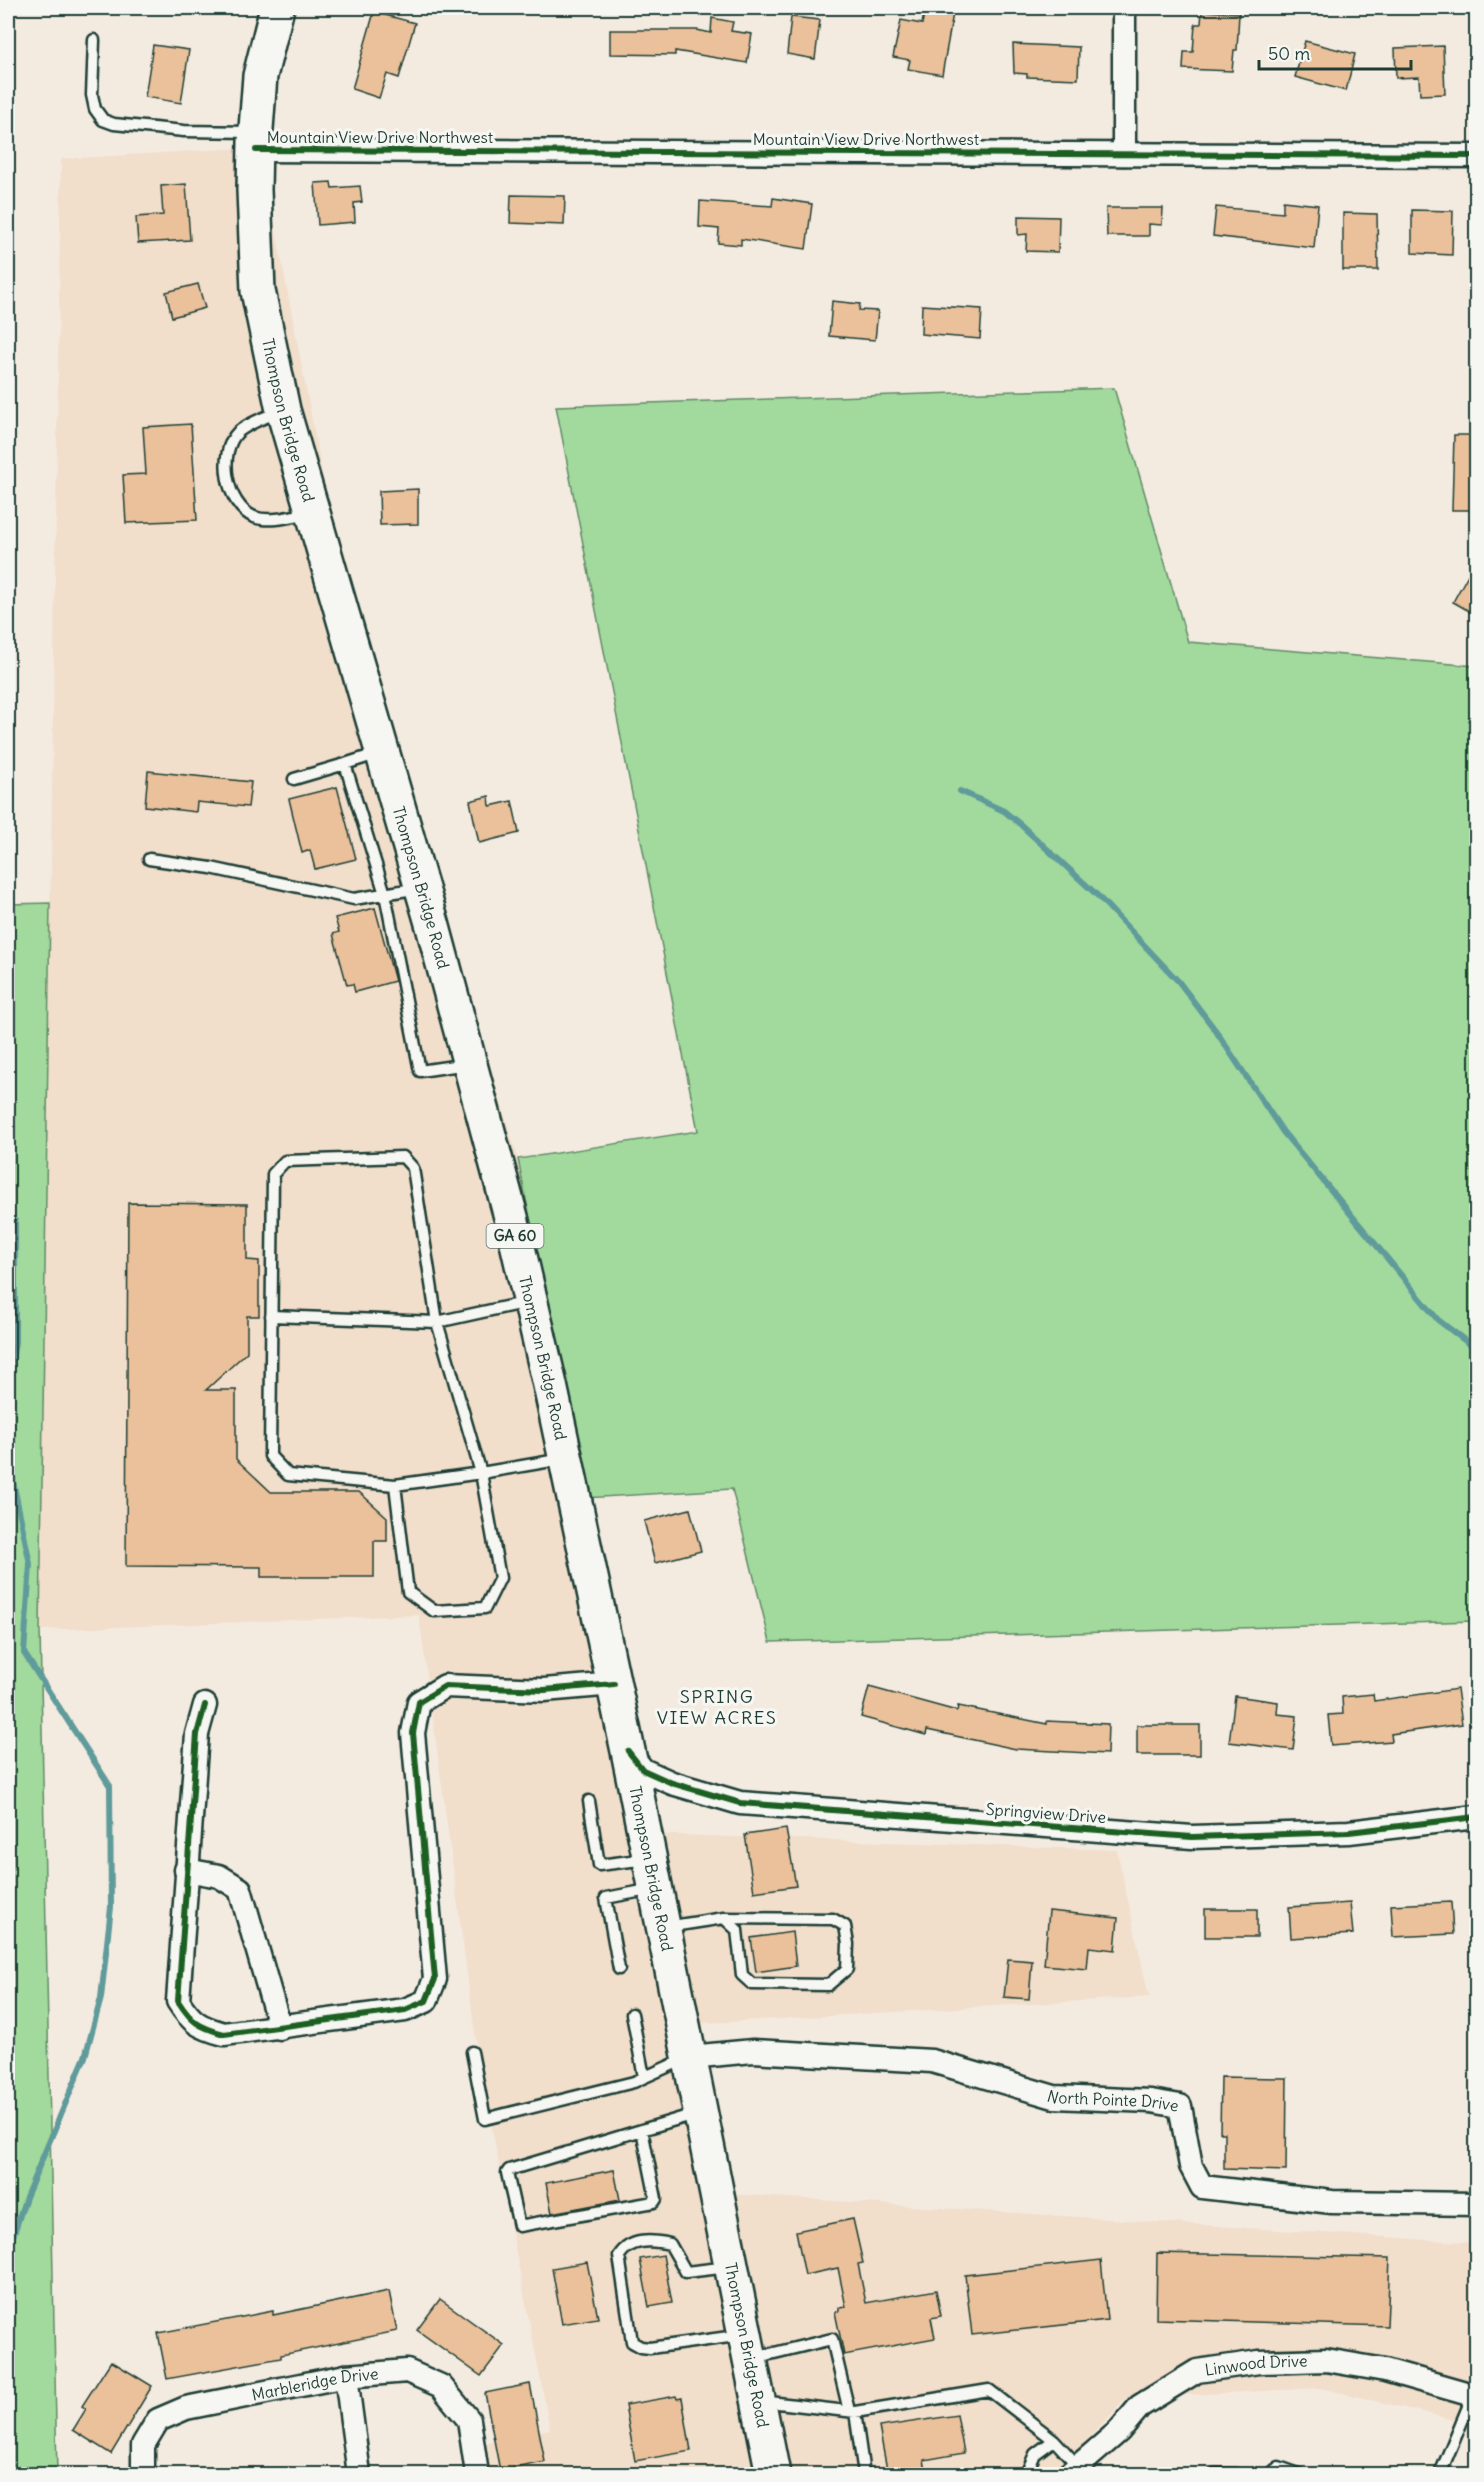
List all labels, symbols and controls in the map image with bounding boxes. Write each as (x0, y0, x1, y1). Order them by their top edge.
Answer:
scale bar (1259, 33, 1410, 71)
text: 50 m (1268, 42, 1310, 65)
street label: Mountain View Drive Northwest (267, 127, 494, 147)
street label: Mountain View Drive Northwest (753, 129, 980, 149)
street label: Thompson Bridge Road (258, 336, 319, 504)
street label: Thompson Bridge Road (389, 804, 454, 971)
road number: GA 60 (486, 1224, 544, 1248)
street label: Thompson Bridge Road (515, 1274, 571, 1442)
district label: SPRING VIEW ACRES (657, 1685, 777, 1729)
street label: Thompson Bridge Road (625, 1784, 678, 1953)
street label: Springview Drive (985, 1799, 1107, 1827)
street label: North Pointe Drive (1045, 2086, 1180, 2116)
street label: Thompson Bridge Road (721, 2261, 773, 2429)
street label: Linwood Drive (1203, 2351, 1308, 2380)
street label: Marbleridge Drive (250, 2363, 379, 2405)

